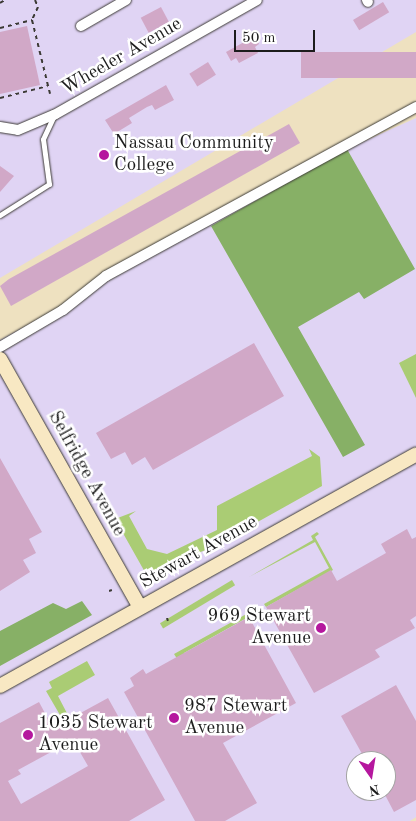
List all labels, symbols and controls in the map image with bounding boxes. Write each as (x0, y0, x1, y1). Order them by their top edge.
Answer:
street label: Wheeler Avenue (58, 13, 186, 101)
scale bar (236, 20, 317, 52)
text: 50 m (242, 31, 276, 46)
place label: Nassau Community College (114, 133, 274, 177)
marker: Nassau Community College (98, 149, 110, 161)
street label: Selfridge Avenue (42, 408, 130, 540)
street label: Stewart Avenue (136, 511, 262, 595)
place label: 969 Stewart Avenue (207, 606, 311, 650)
marker: 969 Stewart Avenue (315, 622, 327, 634)
place label: 987 Stewart Avenue (184, 696, 288, 740)
marker: 987 Stewart Avenue (168, 712, 180, 724)
place label: 1035 Stewart Avenue (38, 713, 153, 757)
marker: 1035 Stewart Avenue (22, 729, 34, 741)
north arrow (346, 751, 396, 801)
text: N (367, 782, 381, 798)

